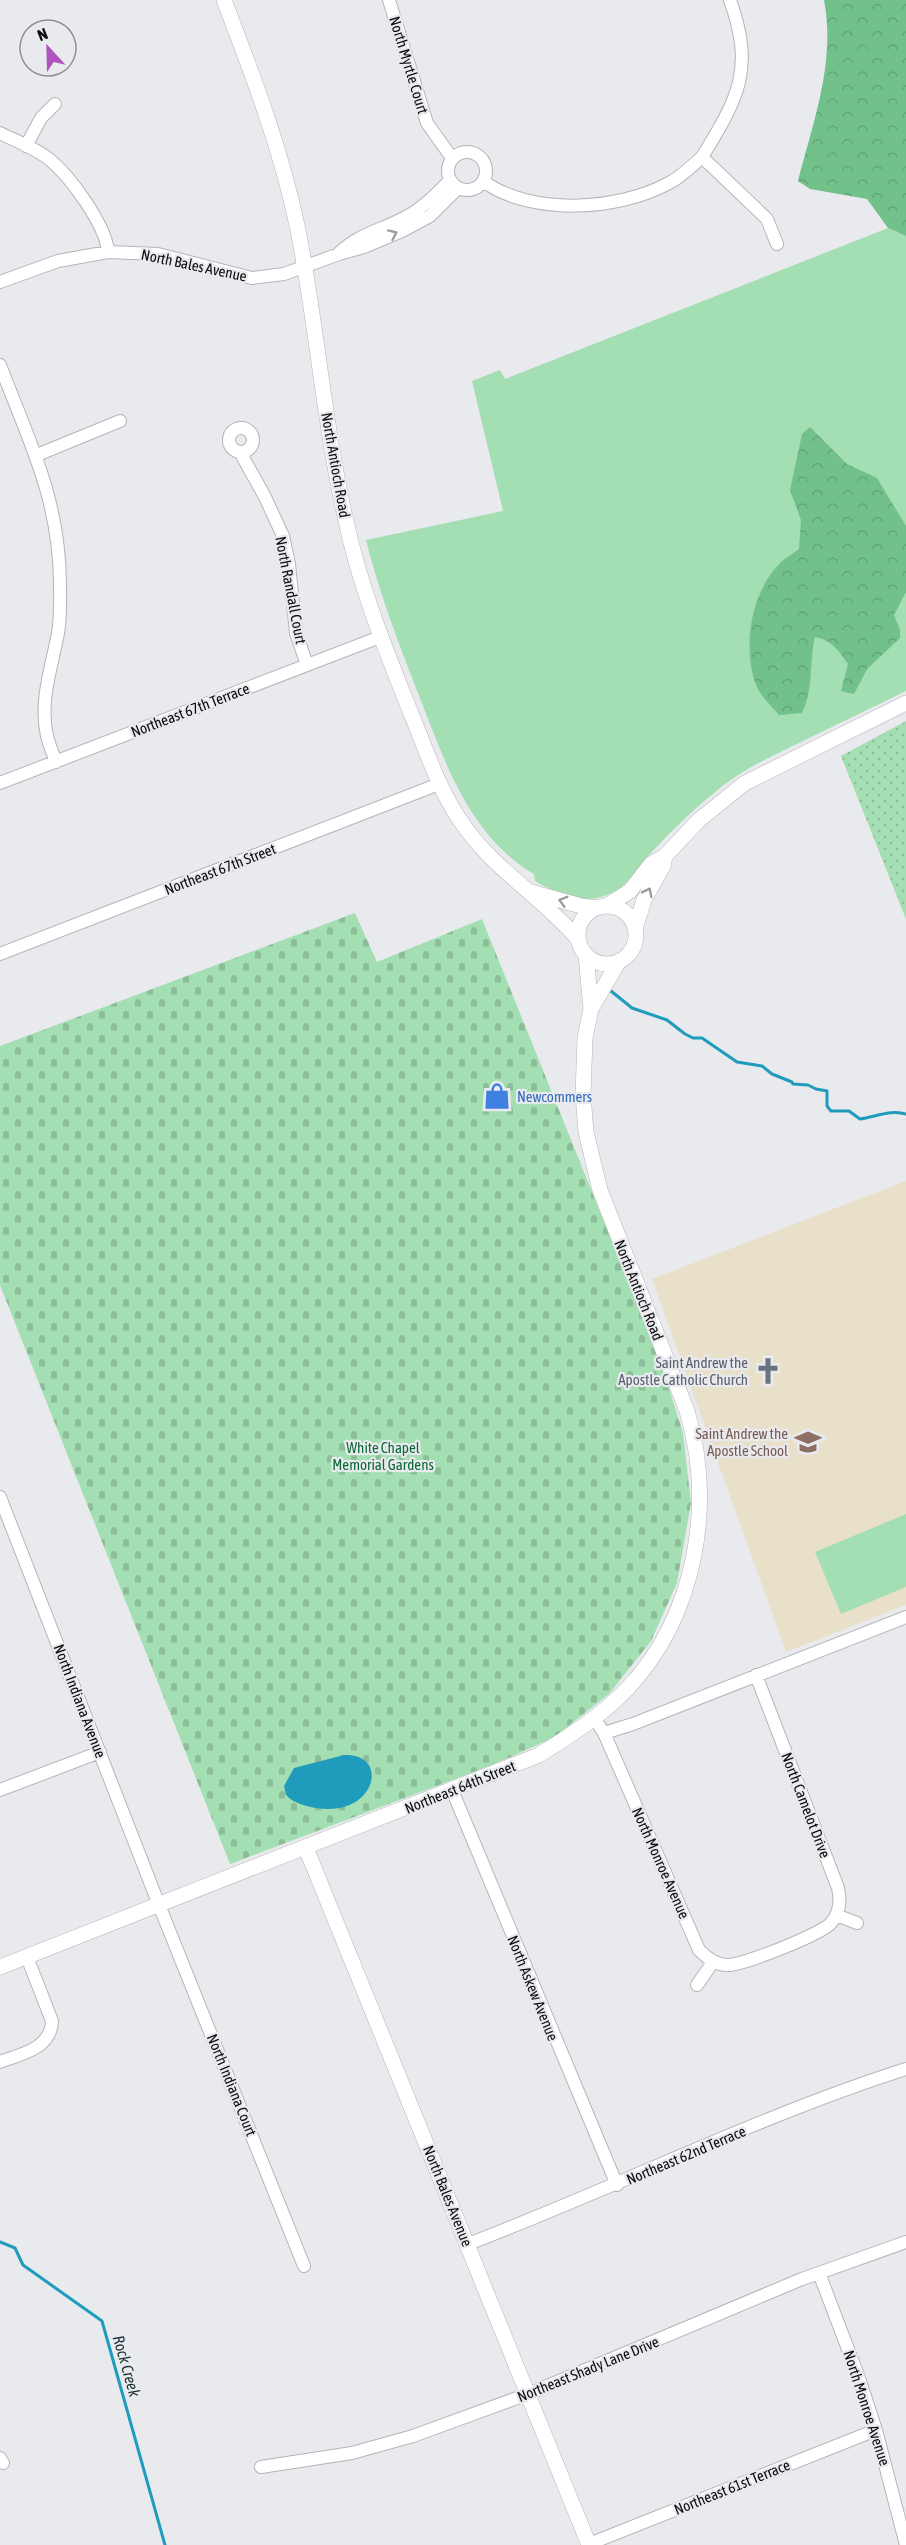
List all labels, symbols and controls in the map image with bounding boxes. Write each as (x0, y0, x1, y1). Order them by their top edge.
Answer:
street label: North Myrtle Court (386, 14, 432, 116)
north arrow (18, 18, 78, 78)
text: N (35, 24, 50, 44)
one-way arrow (387, 230, 398, 242)
street label: North Bales Avenue (140, 246, 248, 285)
street label: North Antioch Road (318, 411, 354, 519)
street label: North Randall Court (272, 535, 310, 645)
street label: Northeast 67th Terrace (128, 680, 252, 740)
street label: Northeast 67th Street (162, 840, 278, 898)
one-way arrow (641, 887, 652, 898)
one-way arrow (558, 896, 569, 908)
shop icon: Newcommers (482, 1081, 512, 1111)
place label: Newcommers (517, 1088, 592, 1105)
street label: North Antioch Road (611, 1237, 667, 1343)
place label: Saint Andrew the Apostle Catholic Church (618, 1354, 748, 1388)
church icon: Saint Andrew the Apostle Catholic Church (753, 1356, 783, 1386)
place label: Saint Andrew the Apostle School (695, 1425, 788, 1459)
school or university icon: Saint Andrew the Apostle School (793, 1427, 823, 1457)
park label: White Chapel Memorial Gardens (332, 1439, 434, 1473)
street label: North Indiana Avenue (51, 1642, 110, 1760)
street label: North Camelot Drive (778, 1750, 834, 1860)
street label: Northeast 64th Street (402, 1757, 518, 1817)
street label: North Monroe Avenue (629, 1805, 693, 1921)
street label: North Askew Avenue (504, 1933, 562, 2043)
street label: North Indiana Court (204, 2032, 260, 2138)
street label: Northeast 62nd Terrace (624, 2122, 748, 2188)
street label: North Bales Avenue (420, 2143, 476, 2249)
water label: Rock Creek (110, 2333, 145, 2400)
street label: Northeast Shady Lane Drive (515, 2333, 661, 2405)
street label: North Monroe Avenue (840, 2348, 894, 2468)
street label: Northeast 61st Terrace (672, 2456, 793, 2518)

